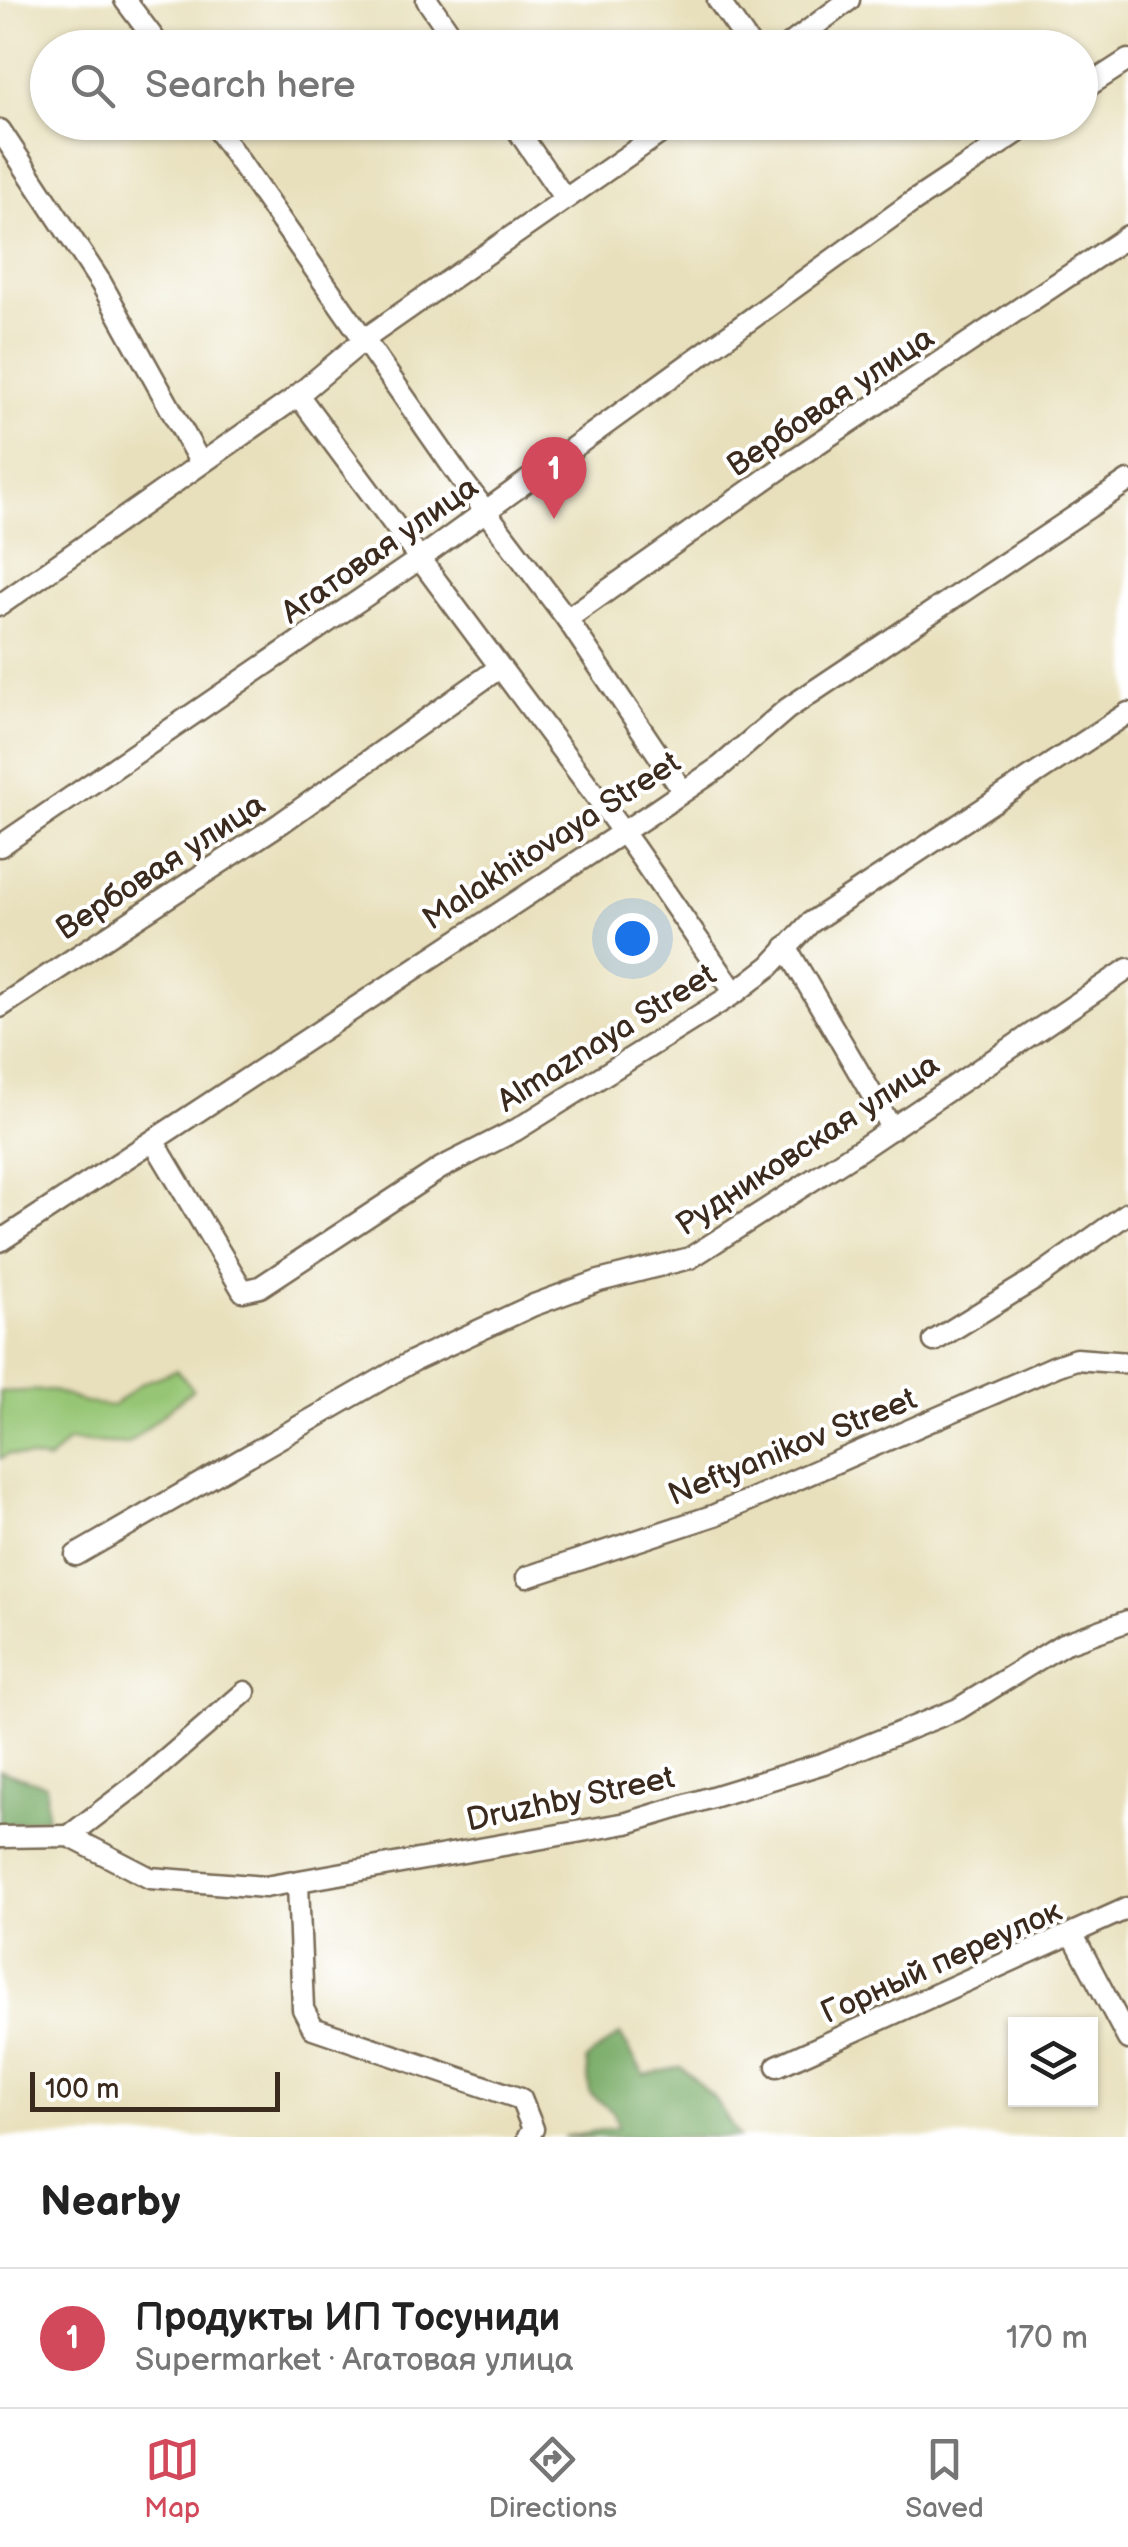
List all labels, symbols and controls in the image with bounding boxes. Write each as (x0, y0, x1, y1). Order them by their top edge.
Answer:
search box (30, 30, 1098, 140)
icon: search (65, 58, 120, 113)
text: Search here (145, 63, 356, 108)
street label: Вербовая улица (720, 319, 942, 486)
pin: 1 (522, 436, 586, 519)
street label: Агатовая улица (273, 468, 486, 633)
street label: Malakhitovaya Street (416, 743, 688, 939)
street label: Вербовая улица (49, 785, 273, 949)
your location (607, 913, 658, 964)
street label: Almaznaya Street (490, 955, 723, 1121)
street label: Рудниковская улица (669, 1045, 947, 1245)
street label: Neftyanikov Street (663, 1380, 923, 1515)
street label: Druzhby Street (463, 1758, 678, 1841)
street label: Горный переулок (815, 1892, 1068, 2033)
map controls (1008, 2017, 1098, 2107)
button: layers (1008, 2017, 1098, 2107)
scale bar (30, 2067, 280, 2112)
text: 100 m (45, 2073, 119, 2106)
text: Nearby (40, 2177, 180, 2228)
text: Продукты ИП Тосуниди (135, 2296, 560, 2341)
text: 1 (66, 2319, 79, 2358)
text: 170 m (1006, 2319, 1088, 2358)
text: Supermarket · Агатовая улица (135, 2341, 574, 2380)
tab: Map (144, 2432, 200, 2525)
tab: Directions (488, 2432, 617, 2525)
tab: Saved (905, 2432, 984, 2525)

